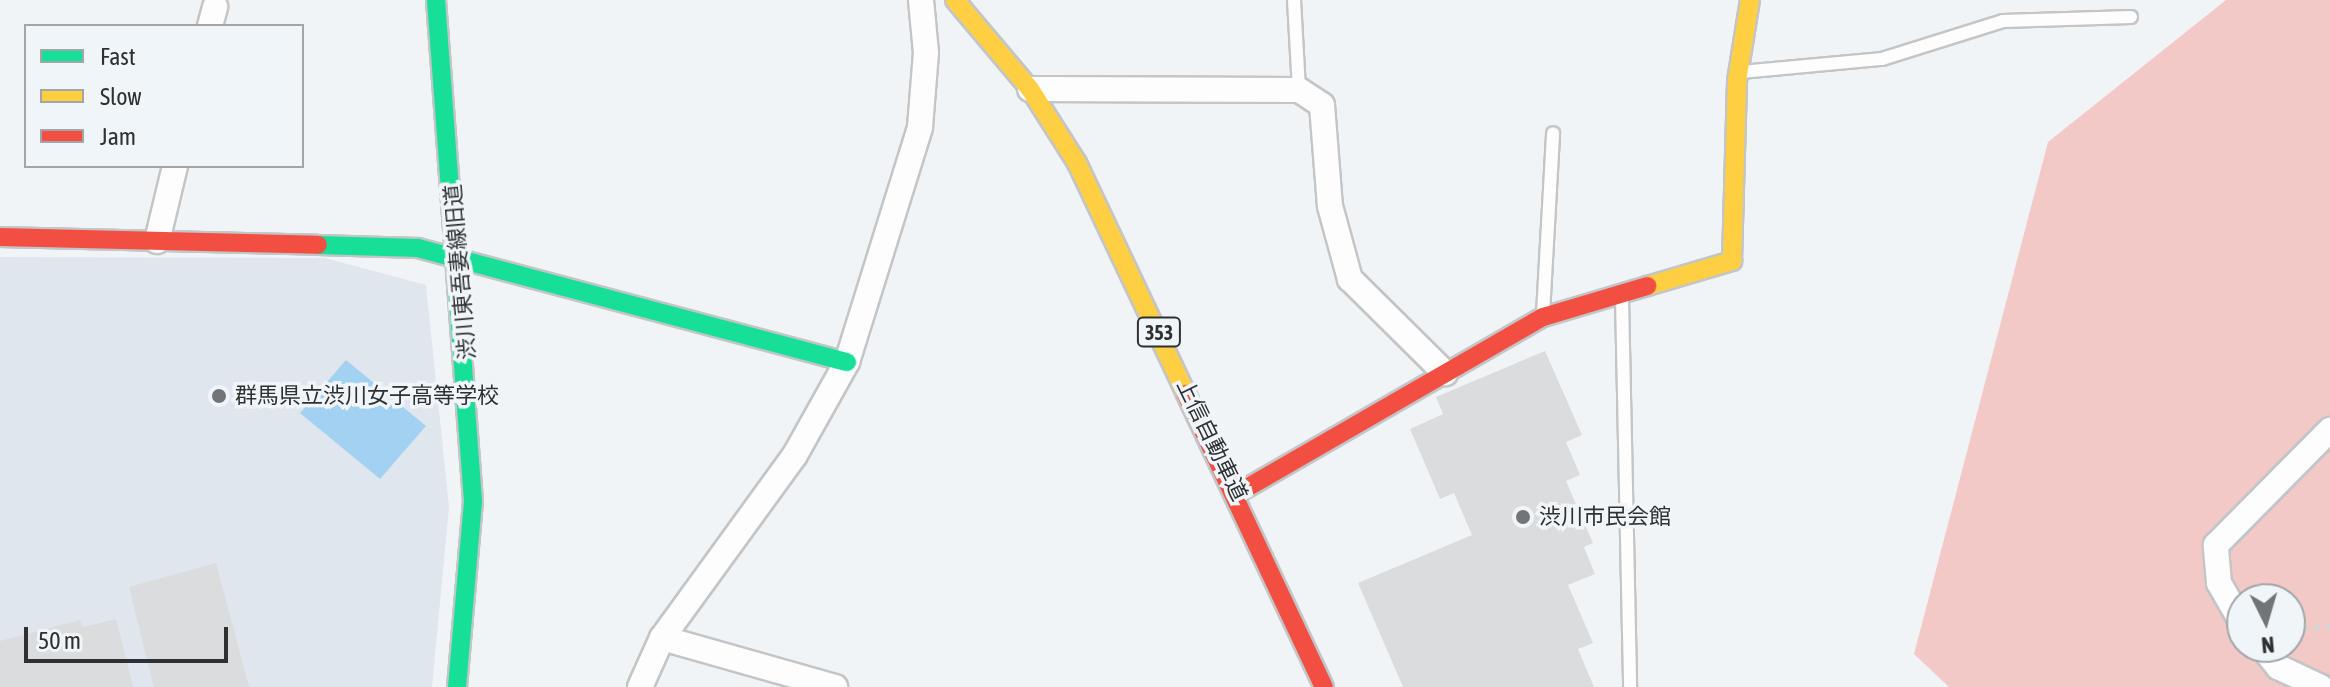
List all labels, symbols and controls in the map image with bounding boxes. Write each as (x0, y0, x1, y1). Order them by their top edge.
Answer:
legend (24, 24, 304, 168)
text: Fast (100, 43, 136, 70)
text: Slow (100, 83, 142, 110)
text: Jam (100, 123, 136, 150)
street label: 渋川東吾妻線旧道 (439, 183, 481, 361)
road number: 353 (1135, 316, 1183, 348)
street label: 上信自動車道 (1171, 375, 1253, 505)
place label: 群馬県立渋川女子高等学校 (235, 383, 499, 409)
marker: 群馬県立渋川女子高等学校 (210, 387, 228, 405)
place label: 渋川市民会館 (1539, 504, 1671, 530)
marker: 渋川市民会館 (1514, 508, 1532, 526)
north arrow (2226, 583, 2306, 663)
scale bar (28, 611, 232, 661)
text: 50 m (38, 627, 81, 654)
text: N (2260, 631, 2276, 658)

